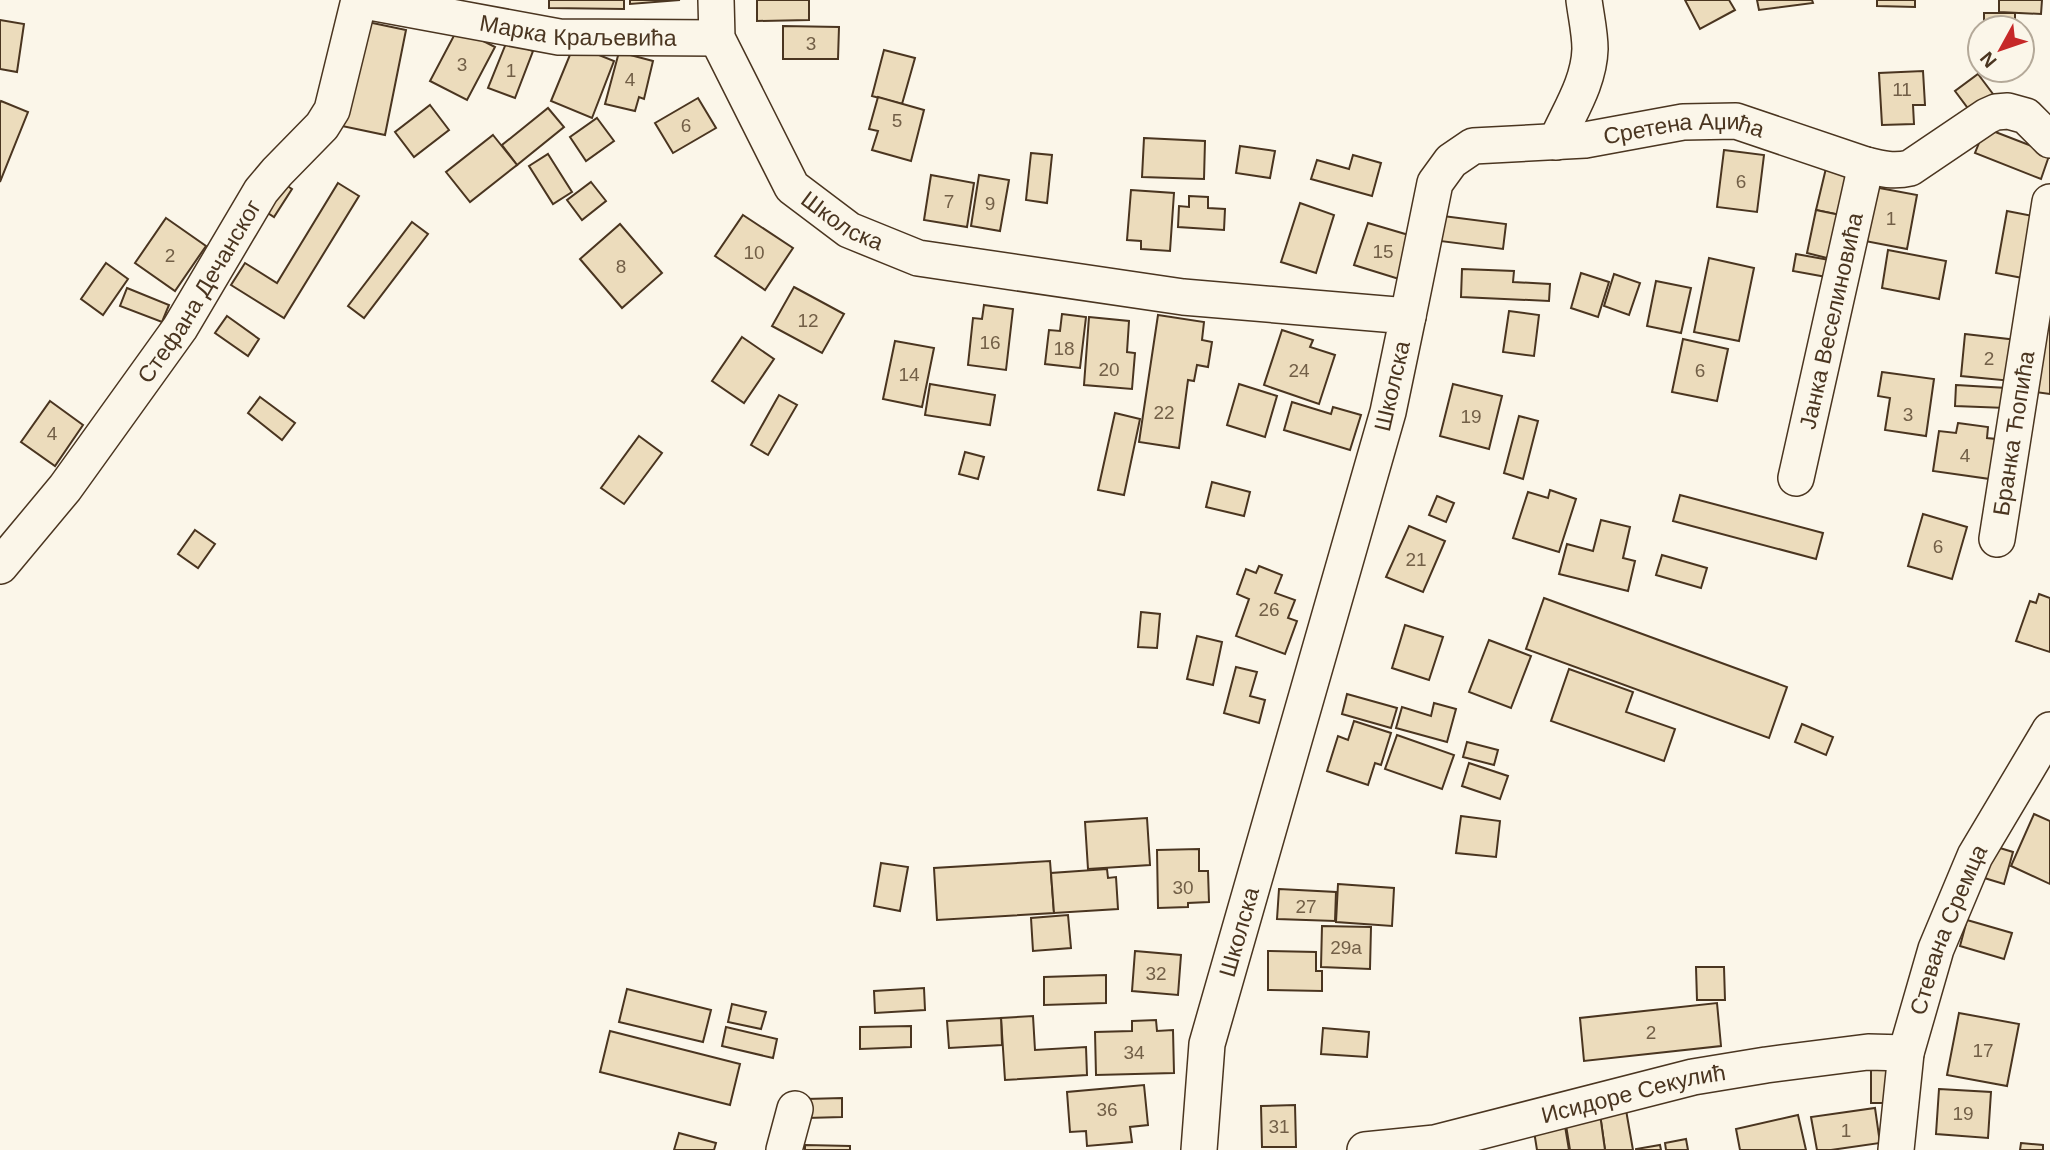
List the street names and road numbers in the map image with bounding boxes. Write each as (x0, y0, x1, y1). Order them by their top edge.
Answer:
street label: Марка Краљевића (478, 10, 677, 51)
street label: Сретена Аџића (1601, 108, 1768, 149)
street label: Школска (796, 186, 887, 256)
street label: Стефана Дечанског (132, 195, 266, 388)
street label: Јанка Веселиновића (1794, 210, 1868, 432)
street label: Школска (1369, 338, 1415, 434)
street label: Бранка Ћопића (1988, 349, 2039, 518)
street label: Стевана Сремца (1905, 839, 1992, 1018)
street label: Школска (1214, 884, 1264, 980)
street label: Исидоре Секулић (1539, 1059, 1727, 1128)

